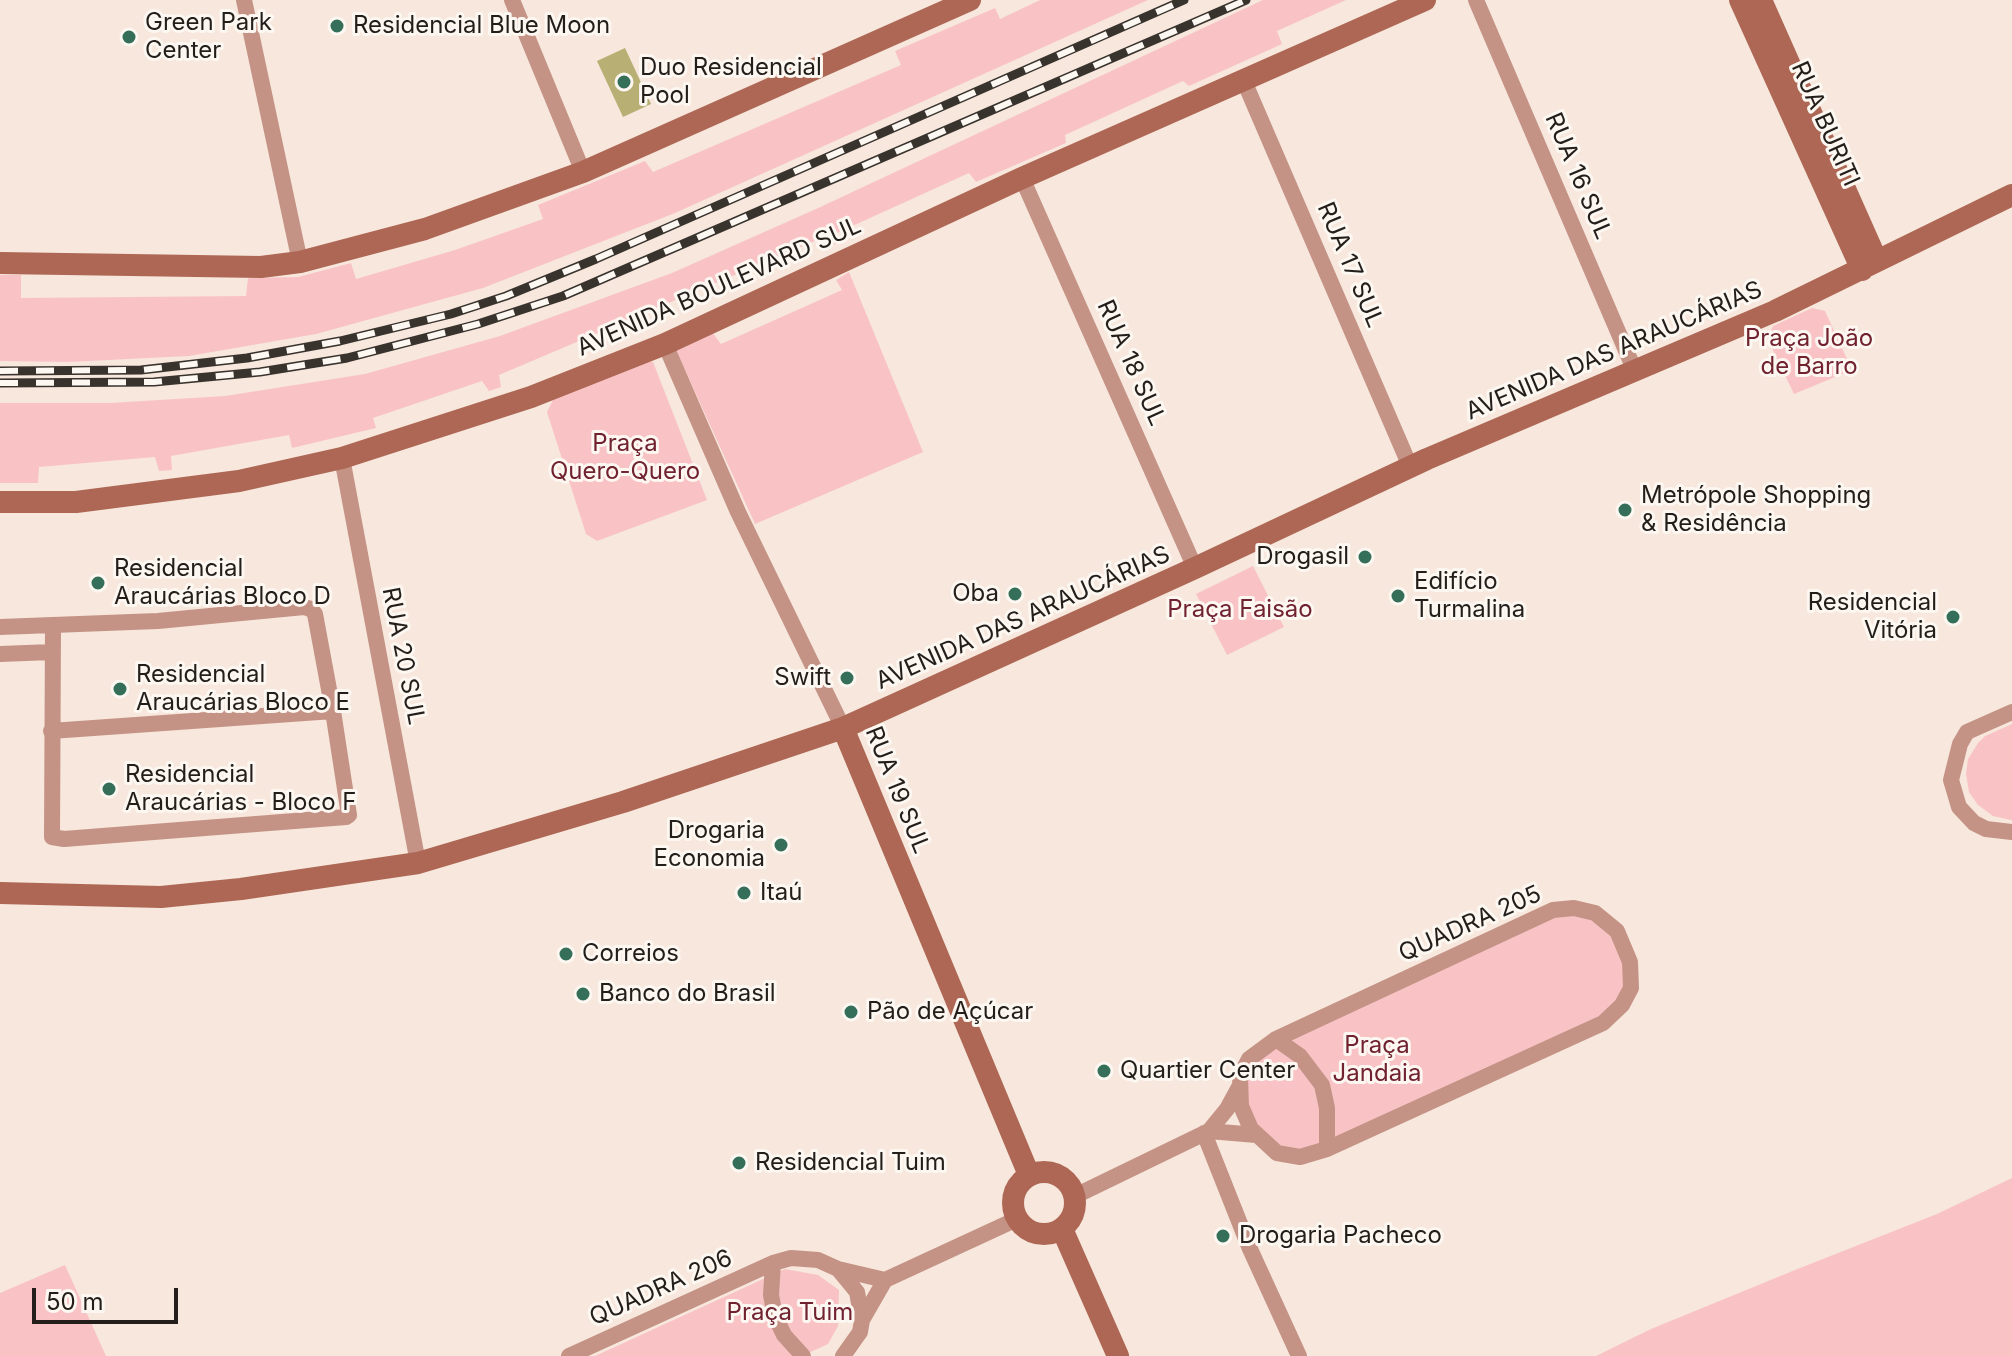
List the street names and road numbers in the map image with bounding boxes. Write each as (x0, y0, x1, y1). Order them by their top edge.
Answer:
street label: RUA BURITI (1785, 57, 1865, 191)
street label: RUA 16 SUL (1538, 109, 1618, 243)
street label: RUA 17 SUL (1311, 198, 1389, 332)
street label: AVENIDA BOULEVARD SUL (572, 211, 866, 363)
street label: AVENIDA DAS ARAUCÁRIAS (1462, 275, 1766, 427)
street label: RUA 18 SUL (1091, 296, 1171, 430)
street label: AVENIDA DAS ARAUCÁRIAS (871, 540, 1175, 696)
street label: RUA 20 SUL (376, 585, 430, 727)
street label: RUA 19 SUL (858, 722, 936, 858)
street label: QUADRA 205 (1394, 880, 1546, 968)
street label: QUADRA 206 (585, 1244, 737, 1332)

